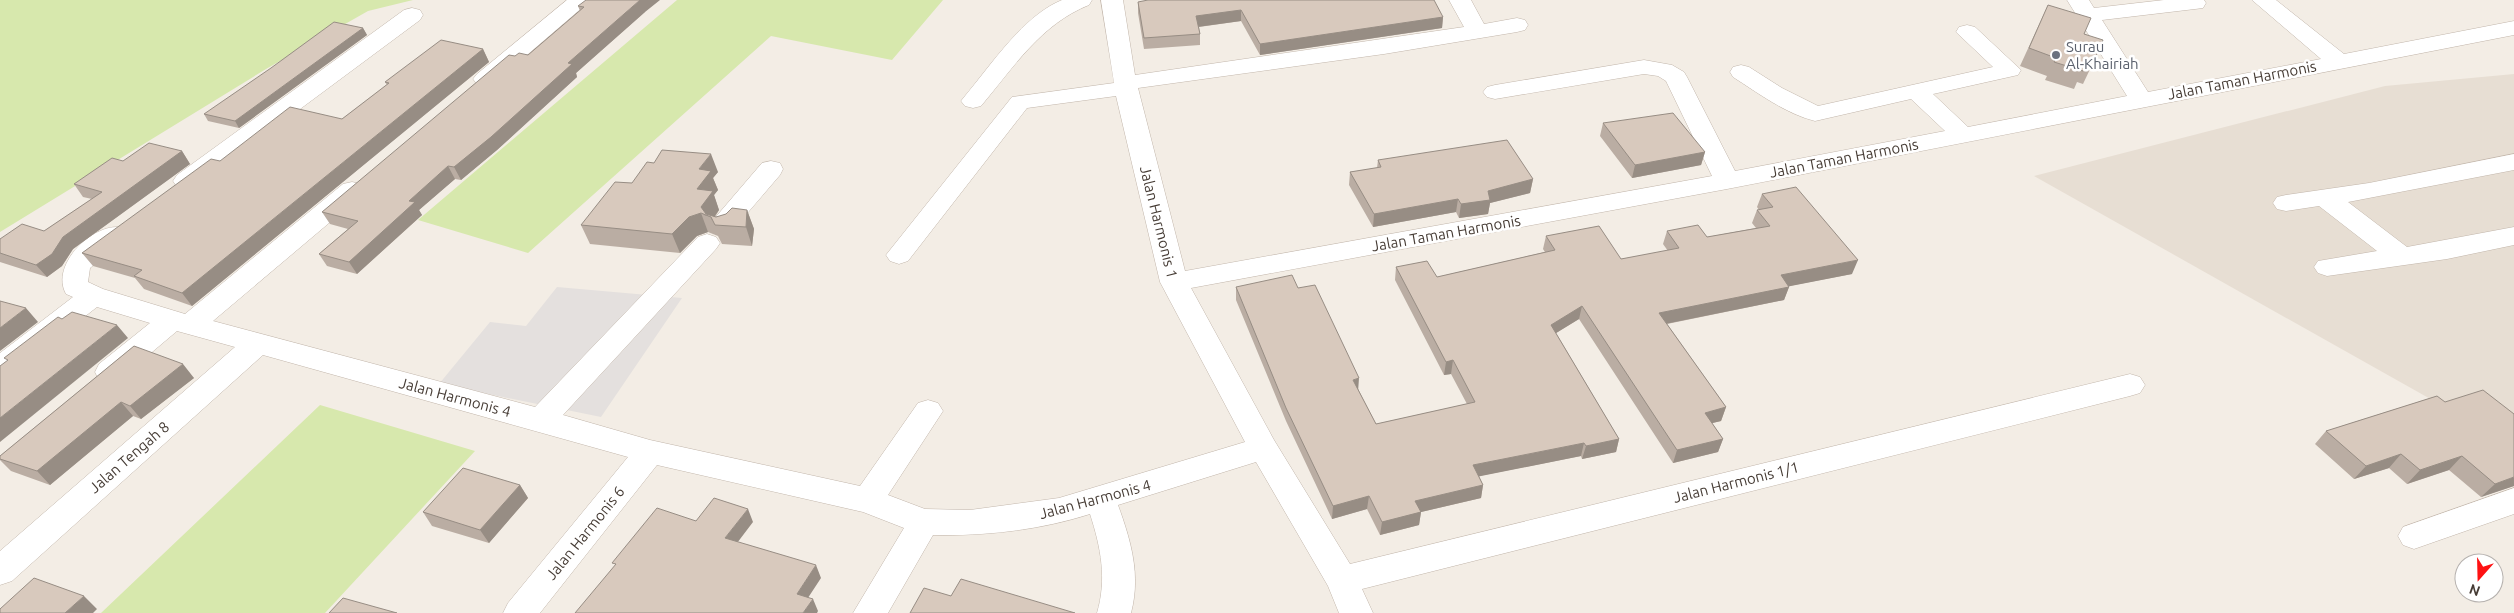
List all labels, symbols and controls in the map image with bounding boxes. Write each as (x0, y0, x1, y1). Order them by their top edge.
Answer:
place label: Surau Al-Khairiah (2066, 38, 2139, 72)
marker: Surau Al-Khairiah (2050, 49, 2062, 61)
street label: Jalan Taman Harmonis (2166, 57, 2318, 103)
street label: Jalan Taman Harmonis (1768, 135, 1920, 181)
street label: Jalan Harmonis 1 (1137, 164, 1181, 280)
street label: Jalan Taman Harmonis (1370, 212, 1522, 254)
street label: Jalan Harmonis 4 (397, 374, 513, 420)
street label: Jalan Tengah 8 (86, 418, 172, 496)
street label: Jalan Harmonis 1/1 (1671, 458, 1801, 506)
street label: Jalan Harmonis 4 (1037, 476, 1153, 522)
street label: Jalan Harmonis 6 (542, 483, 628, 583)
north arrow (2454, 553, 2504, 603)
text: N (2467, 581, 2482, 600)

